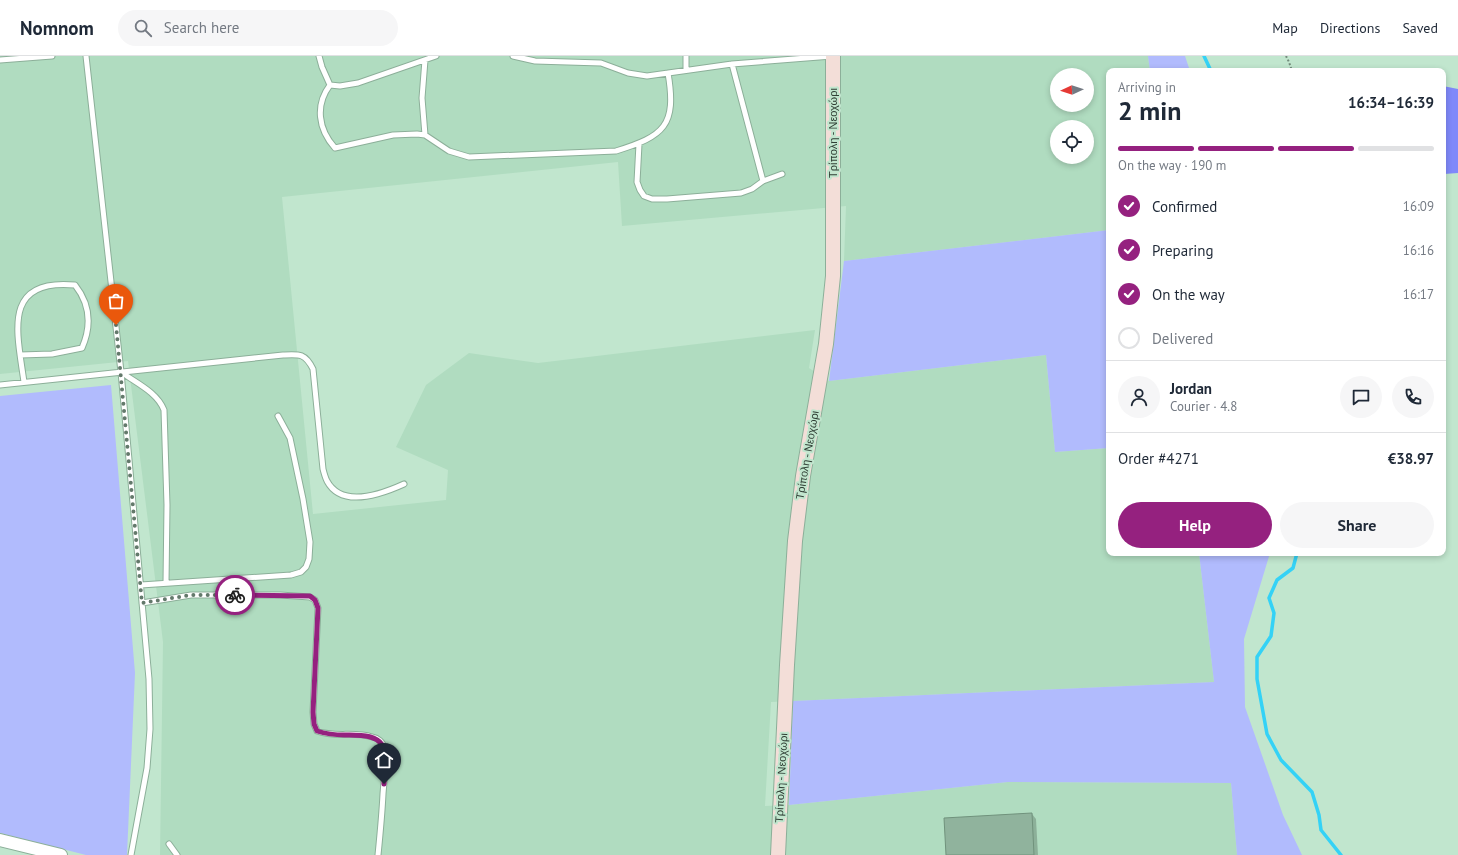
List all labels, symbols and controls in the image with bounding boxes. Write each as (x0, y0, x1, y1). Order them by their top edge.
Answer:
search box (118, 10, 398, 46)
text: Nomnom (20, 16, 94, 40)
icon: search (132, 17, 154, 39)
text: Search here (164, 18, 240, 37)
text: Map (1272, 19, 1298, 37)
text: Directions (1320, 19, 1380, 37)
text: Saved (1402, 19, 1438, 37)
north arrow (1050, 68, 1094, 112)
map controls (1050, 68, 1094, 164)
text: Arriving in (1118, 79, 1176, 96)
street label: Τρίπολη - Νεοχώρι (826, 88, 840, 178)
text: 16:34–16:39 (1348, 93, 1434, 112)
text: 2 min (1118, 94, 1181, 127)
button: locate (1050, 120, 1094, 164)
text: On the way · 190 m (1118, 157, 1226, 174)
icon: check (1118, 195, 1140, 217)
text: Confirmed (1152, 197, 1217, 216)
text: 16:09 (1403, 198, 1434, 215)
icon: check (1118, 239, 1140, 261)
text: Preparing (1152, 241, 1214, 260)
text: 16:16 (1403, 242, 1434, 259)
icon: check (1118, 283, 1140, 305)
pin (99, 284, 133, 325)
text: On the way (1152, 285, 1225, 304)
text: 16:17 (1403, 286, 1434, 303)
icon: bag (105, 290, 127, 312)
text: Delivered (1152, 329, 1213, 348)
button: person (1118, 376, 1160, 418)
button: chat (1340, 376, 1382, 418)
button: phone (1392, 376, 1434, 418)
text: Jordan (1170, 379, 1212, 398)
text: Courier · 4.8 (1170, 398, 1237, 415)
street label: Τρίπολη - Νεοχώρι (792, 409, 822, 500)
text: Order #4271 (1118, 449, 1199, 468)
text: €38.97 (1388, 449, 1434, 468)
button: Help (1118, 502, 1272, 548)
button: Share (1280, 502, 1434, 548)
courier (215, 575, 255, 615)
icon: bike (224, 584, 246, 606)
street label: Τρίπολη - Νεοχώρι (772, 732, 790, 823)
pin (367, 743, 401, 784)
icon: home (373, 749, 395, 771)

